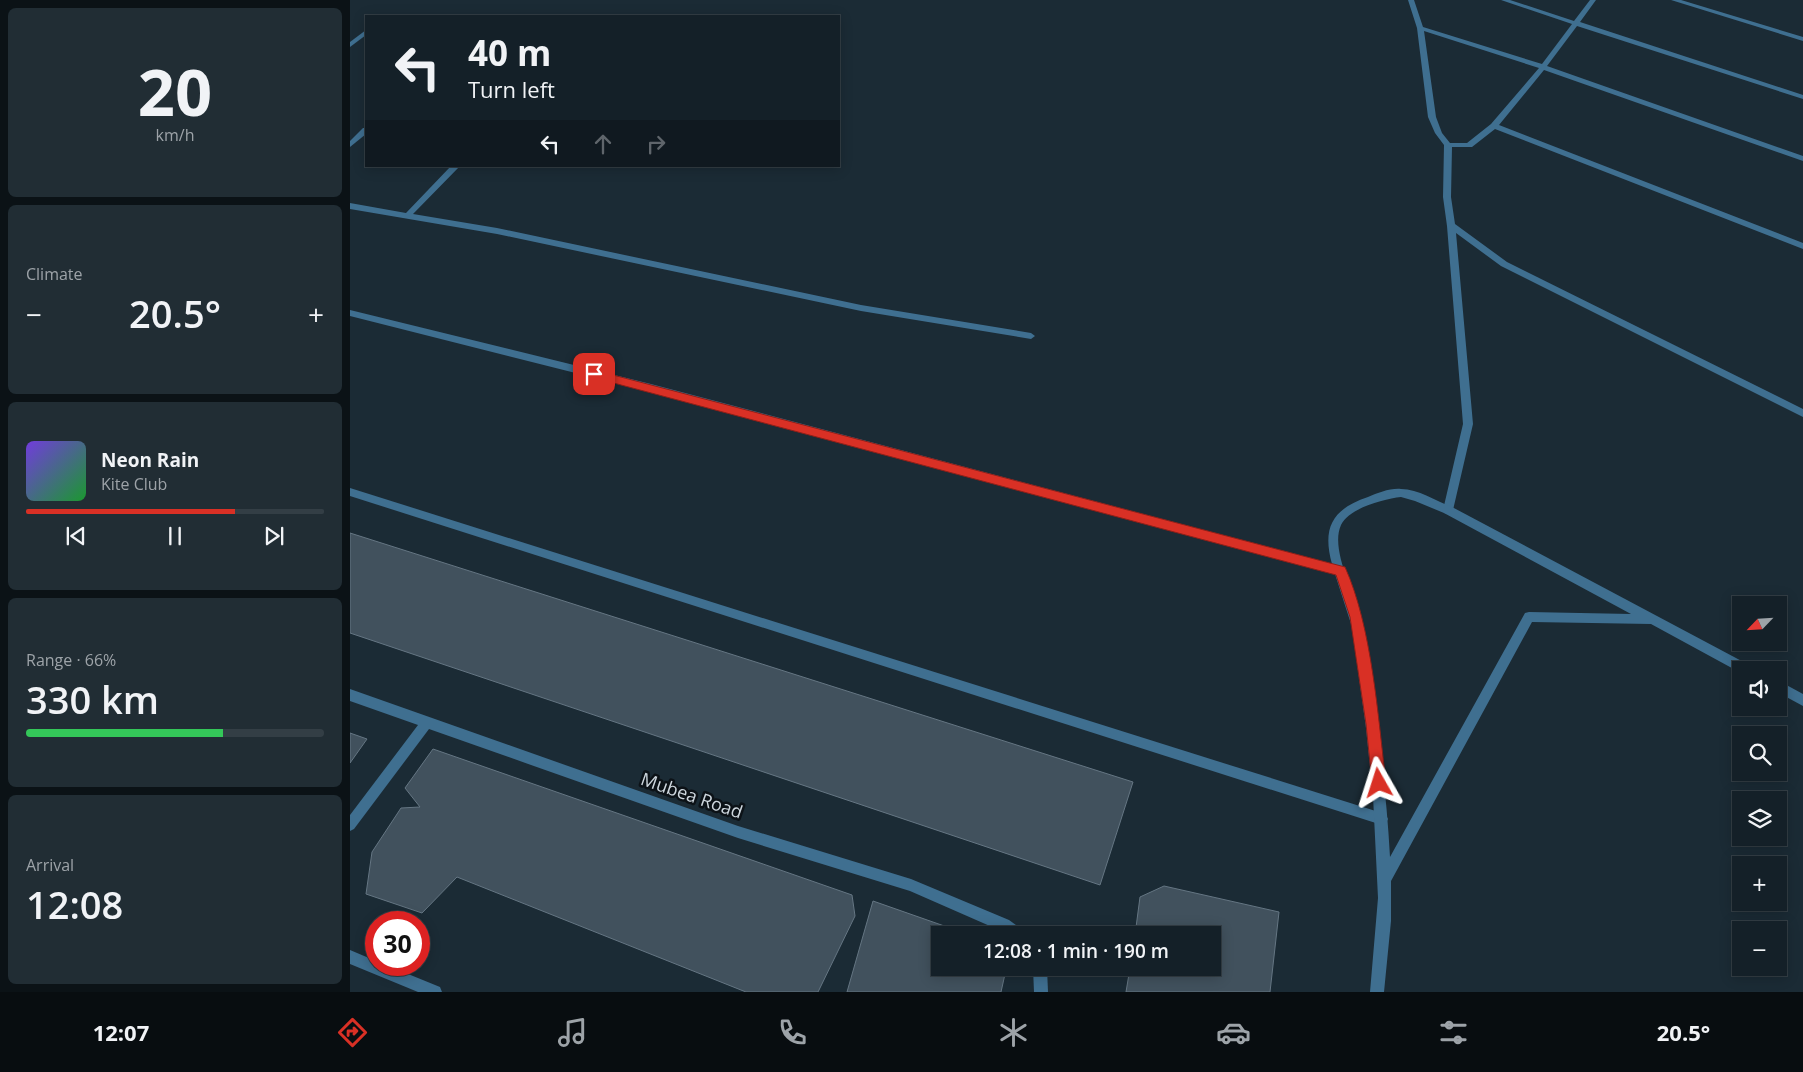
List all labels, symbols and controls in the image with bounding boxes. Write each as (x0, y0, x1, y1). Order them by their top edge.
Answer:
text: 40 m (468, 29, 551, 76)
icon: left (385, 35, 450, 100)
text: 20 (138, 47, 212, 135)
text: Turn left (468, 74, 555, 104)
text: km/h (156, 124, 194, 146)
icon: left (536, 130, 564, 158)
icon: ahead (589, 130, 617, 158)
icon: right (642, 130, 670, 158)
text: Climate (26, 263, 83, 285)
text: 20.5° (129, 287, 221, 339)
text: − (26, 295, 42, 333)
text: + (308, 295, 324, 333)
pin (573, 353, 615, 395)
icon: arrive (580, 360, 608, 388)
text: Neon Rain (101, 447, 199, 473)
text: Kite Club (101, 473, 167, 495)
icon: previous (62, 522, 90, 550)
icon: pause (161, 522, 189, 550)
icon: next (260, 522, 288, 550)
north arrow (1732, 596, 1788, 651)
map controls (1732, 596, 1787, 976)
text: Range · 66% (26, 649, 116, 671)
button: sound (1732, 661, 1787, 716)
text: 330 km (26, 673, 159, 725)
button: search (1732, 726, 1787, 781)
position arrow (1352, 756, 1404, 808)
street label: Mubea Road (638, 766, 746, 824)
button: layers (1732, 791, 1787, 846)
text: Arrival (26, 854, 74, 876)
button: + (1732, 856, 1787, 911)
text: 12:08 (26, 878, 123, 930)
speed limit sign: 30 (365, 911, 430, 976)
button: − (1732, 921, 1787, 976)
text: 12:08 · 1 min · 190 m (983, 938, 1169, 964)
icon: directions (335, 1015, 370, 1050)
icon: music (555, 1015, 590, 1050)
icon: phone (775, 1015, 810, 1050)
icon: climate (996, 1015, 1031, 1050)
icon: car (1216, 1015, 1251, 1050)
icon: filters (1436, 1015, 1471, 1050)
text: 12:07 (93, 1017, 149, 1047)
text: 20.5° (1657, 1017, 1710, 1047)

